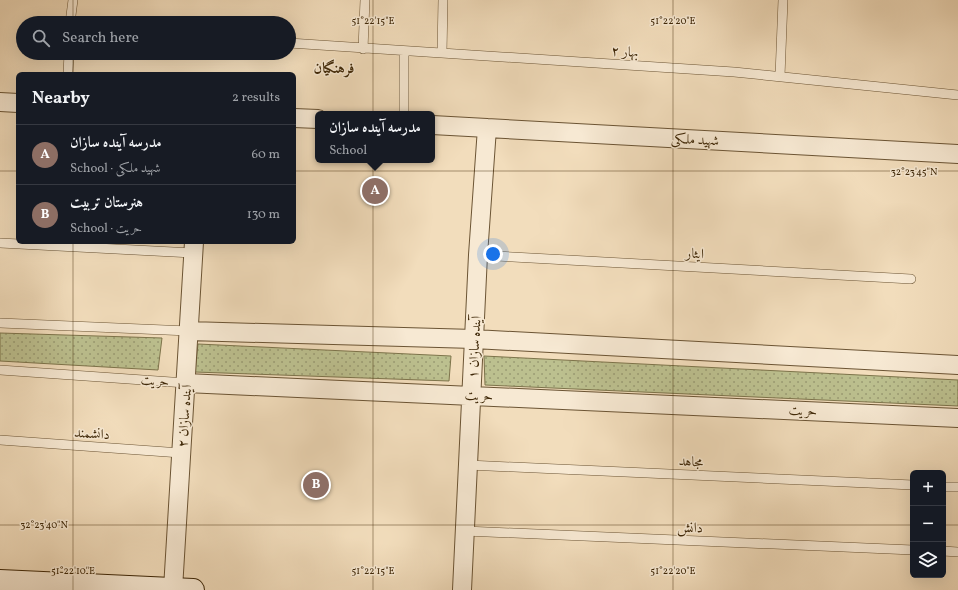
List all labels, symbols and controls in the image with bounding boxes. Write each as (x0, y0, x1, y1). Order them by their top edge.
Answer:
text: 51°22'15"E (352, 14, 394, 28)
text: 51°22'20"E (650, 14, 696, 28)
search box (16, 16, 296, 60)
icon: search (30, 27, 52, 49)
text: Search here (62, 28, 139, 49)
street label: بهار ۲ (611, 42, 639, 63)
district label: فرهنگیان (314, 59, 354, 80)
text: Nearby (32, 87, 90, 110)
text: 2 results (232, 89, 280, 107)
popup (315, 111, 435, 163)
text: مدرسه آینده سازان (329, 118, 421, 139)
street label: شهید ملکی (670, 130, 720, 151)
text: مدرسه آینده سازان (70, 133, 162, 154)
text: School (329, 142, 367, 160)
text: A (40, 146, 50, 164)
text: 60 m (252, 146, 280, 164)
text: School · شهید ملکی (70, 160, 161, 178)
text: 32°23'45"N (891, 165, 938, 179)
pin: A (362, 176, 388, 206)
text: هنرستان تربیت (70, 193, 143, 214)
text: B (41, 206, 49, 224)
text: 130 m (247, 206, 280, 224)
text: School · حریت (70, 220, 142, 238)
your location (483, 244, 503, 264)
street label: ایثار (683, 244, 705, 264)
street label: آینده سازان ۱ (464, 313, 487, 379)
street label: حریت (140, 371, 170, 392)
street label: آینده سازان ۲ (174, 382, 197, 448)
street label: حریت (464, 386, 494, 407)
street label: حریت (788, 401, 818, 422)
street label: دانشمند (73, 424, 110, 445)
street label: مجاهد (678, 452, 704, 473)
pin: B (303, 470, 329, 500)
map controls (910, 470, 946, 578)
button: + (910, 470, 946, 506)
button: − (910, 506, 946, 542)
text: 32°23'40"N (20, 518, 68, 532)
street label: دانش (677, 519, 703, 538)
button: layers (910, 542, 946, 578)
text: 51°22'10"E (51, 564, 95, 578)
text: 51°22'15"E (352, 564, 394, 578)
text: 51°22'20"E (650, 564, 696, 578)

